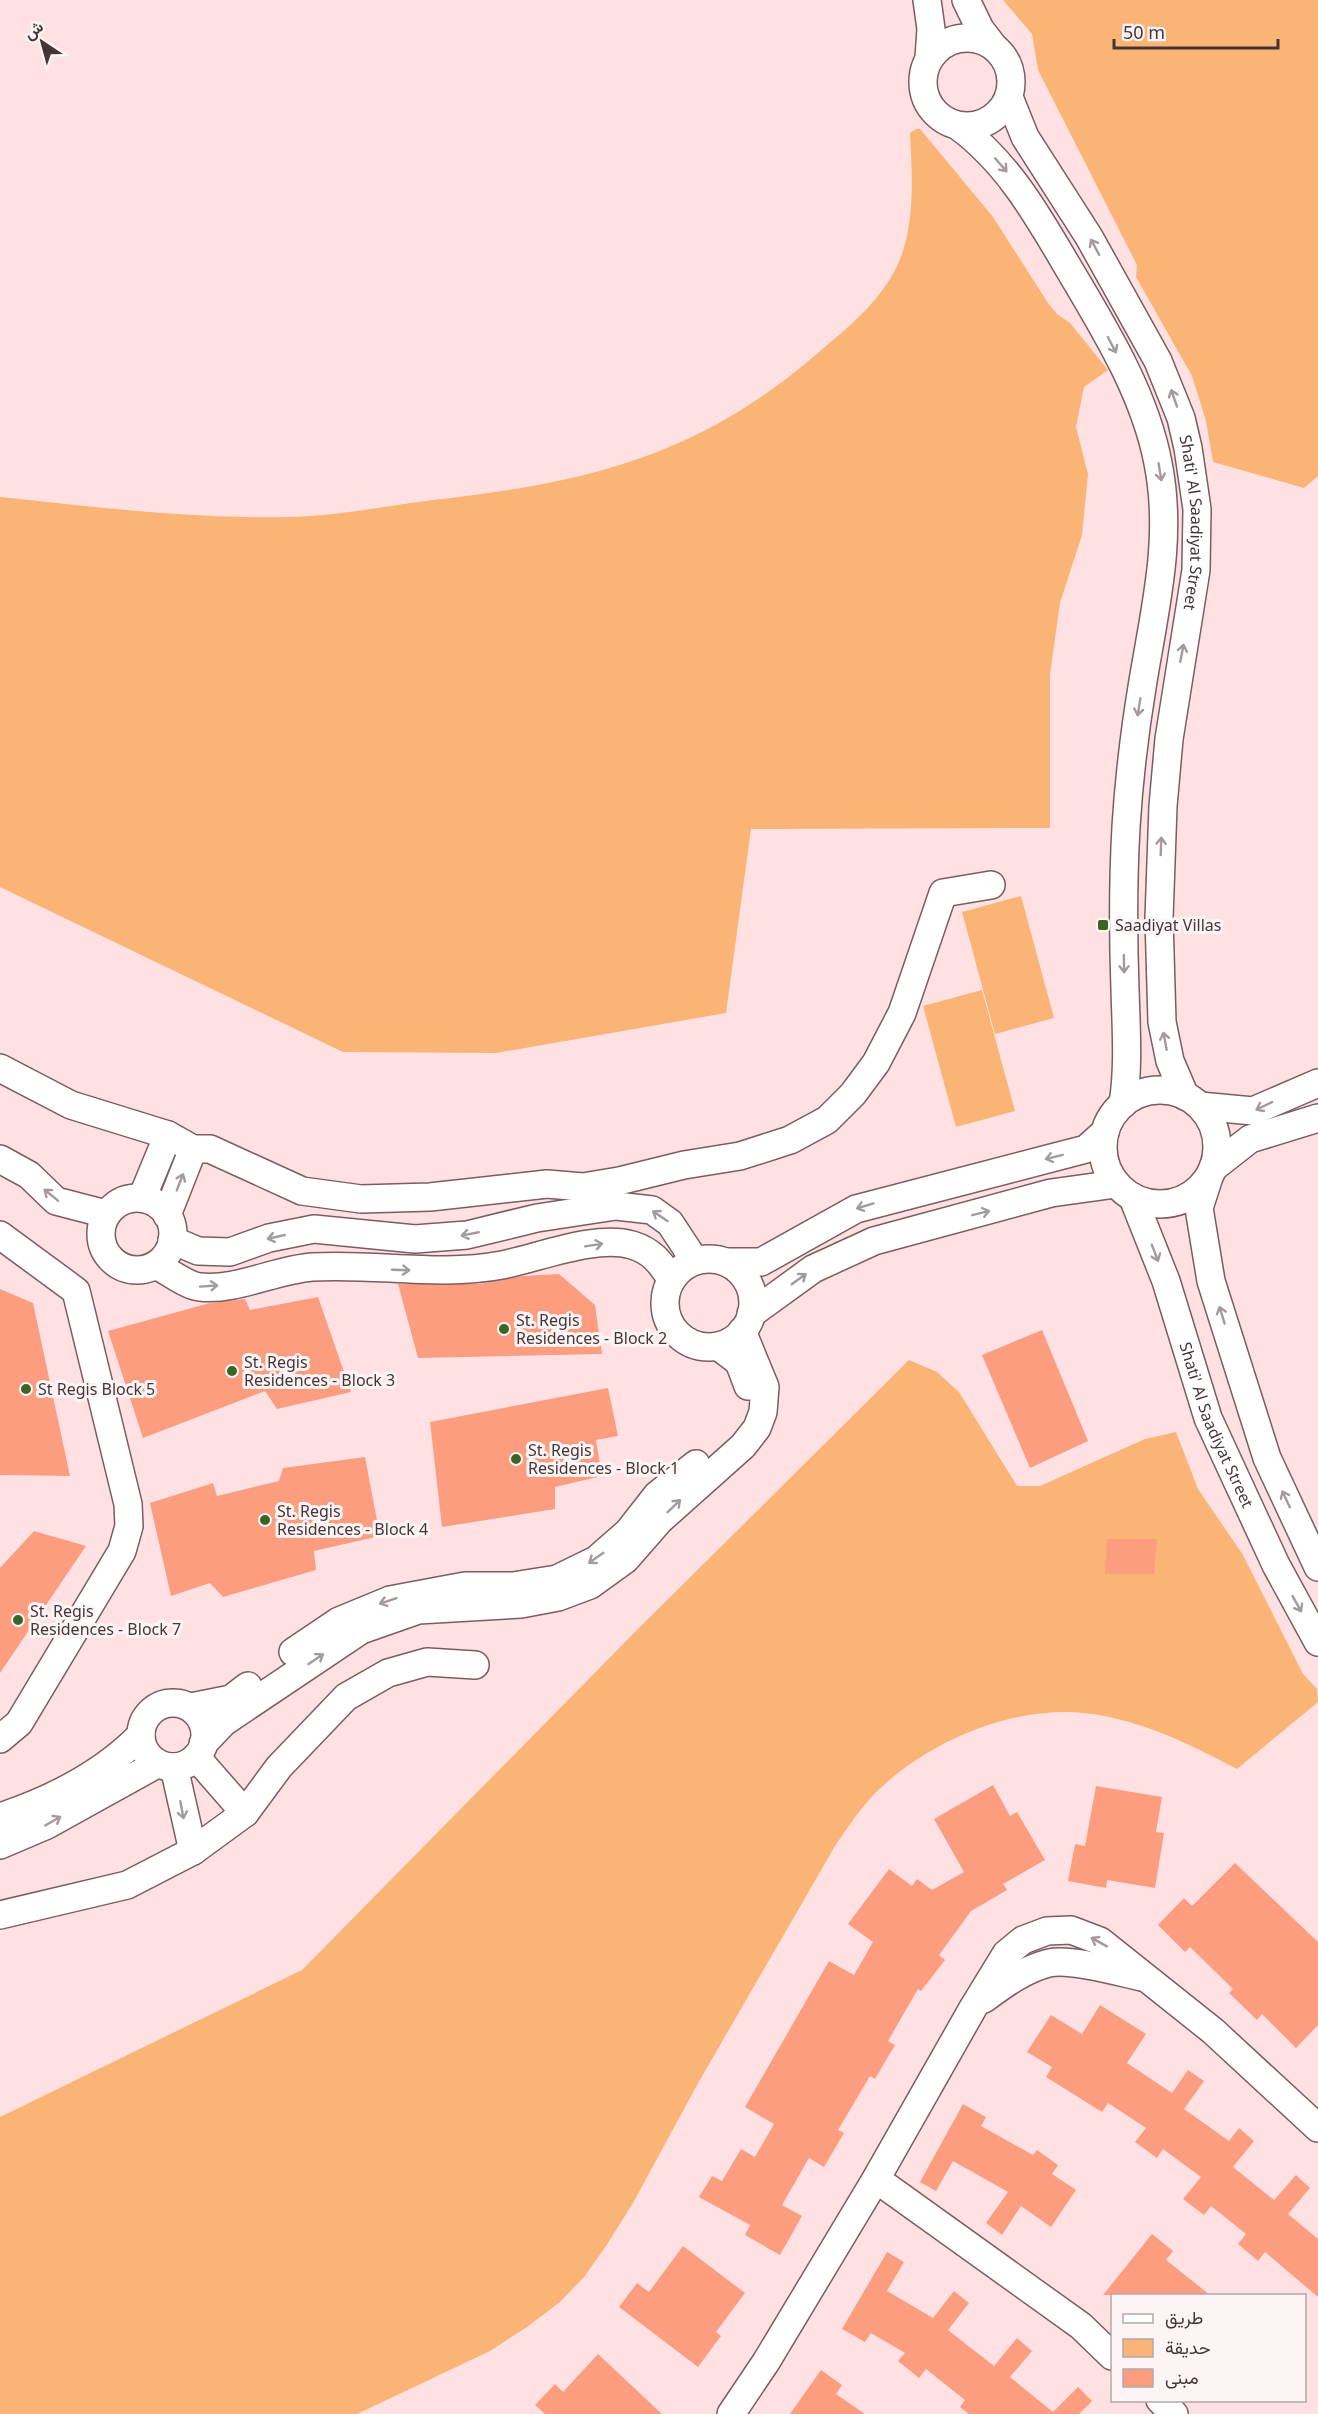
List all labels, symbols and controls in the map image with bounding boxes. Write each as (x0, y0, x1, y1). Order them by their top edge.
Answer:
north arrow (12, 12, 72, 72)
scale bar (1114, 12, 1278, 50)
text: ش (19, 15, 47, 44)
text: 50 m (1123, 20, 1165, 44)
one-way arrow (994, 157, 1008, 172)
one-way arrow (1089, 239, 1100, 257)
one-way arrow (1107, 335, 1118, 353)
one-way arrow (1168, 389, 1179, 408)
street label: Shati' Al Saadiyat Street (1174, 433, 1208, 612)
one-way arrow (1154, 462, 1165, 482)
one-way arrow (1177, 643, 1188, 663)
one-way arrow (1133, 696, 1144, 716)
one-way arrow (1155, 837, 1167, 857)
place label: Saadiyat Villas (1115, 914, 1221, 936)
marker: Saadiyat Villas (1096, 918, 1110, 932)
one-way arrow (1118, 953, 1130, 973)
one-way arrow (1159, 1032, 1170, 1051)
one-way arrow (1256, 1100, 1274, 1112)
one-way arrow (1044, 1151, 1063, 1163)
one-way arrow (175, 1173, 186, 1192)
one-way arrow (43, 1189, 59, 1202)
one-way arrow (856, 1201, 875, 1212)
one-way arrow (971, 1207, 990, 1219)
one-way arrow (651, 1209, 668, 1222)
one-way arrow (460, 1229, 480, 1240)
one-way arrow (267, 1232, 287, 1243)
one-way arrow (583, 1239, 603, 1250)
one-way arrow (1150, 1243, 1161, 1261)
one-way arrow (391, 1265, 411, 1276)
one-way arrow (790, 1273, 806, 1285)
one-way arrow (198, 1281, 218, 1292)
one-way arrow (1216, 1306, 1227, 1325)
place label: St. Regis Residences - Block 2 (516, 1309, 667, 1349)
marker: St. Regis Residences - Block 2 (497, 1322, 511, 1336)
street label: Shati' Al Saadiyat Street (1174, 1339, 1259, 1511)
place label: St. Regis Residences - Block 3 (244, 1351, 395, 1391)
marker: St. Regis Residences - Block 3 (225, 1364, 239, 1378)
place label: St Regis Block 5 (38, 1378, 155, 1400)
marker: St Regis Block 5 (19, 1382, 33, 1396)
place label: St. Regis Residences - Block 1 (528, 1439, 679, 1479)
marker: St. Regis Residences - Block 1 (509, 1452, 523, 1466)
one-way arrow (1279, 1490, 1291, 1508)
one-way arrow (667, 1498, 682, 1513)
place label: St. Regis Residences - Block 4 (277, 1500, 428, 1540)
marker: St. Regis Residences - Block 4 (258, 1513, 272, 1527)
one-way arrow (589, 1552, 605, 1564)
one-way arrow (1291, 1595, 1303, 1612)
one-way arrow (379, 1597, 398, 1608)
place label: St. Regis Residences - Block 7 (30, 1600, 181, 1640)
marker: St. Regis Residences - Block 7 (11, 1613, 25, 1627)
one-way arrow (307, 1652, 324, 1664)
one-way arrow (177, 1799, 188, 1819)
one-way arrow (44, 1815, 62, 1826)
one-way arrow (1091, 1936, 1108, 1948)
legend (1111, 2294, 1306, 2402)
text: طريق (1165, 2305, 1203, 2329)
text: حديقة (1165, 2335, 1211, 2359)
text: مبنى (1165, 2365, 1199, 2389)

